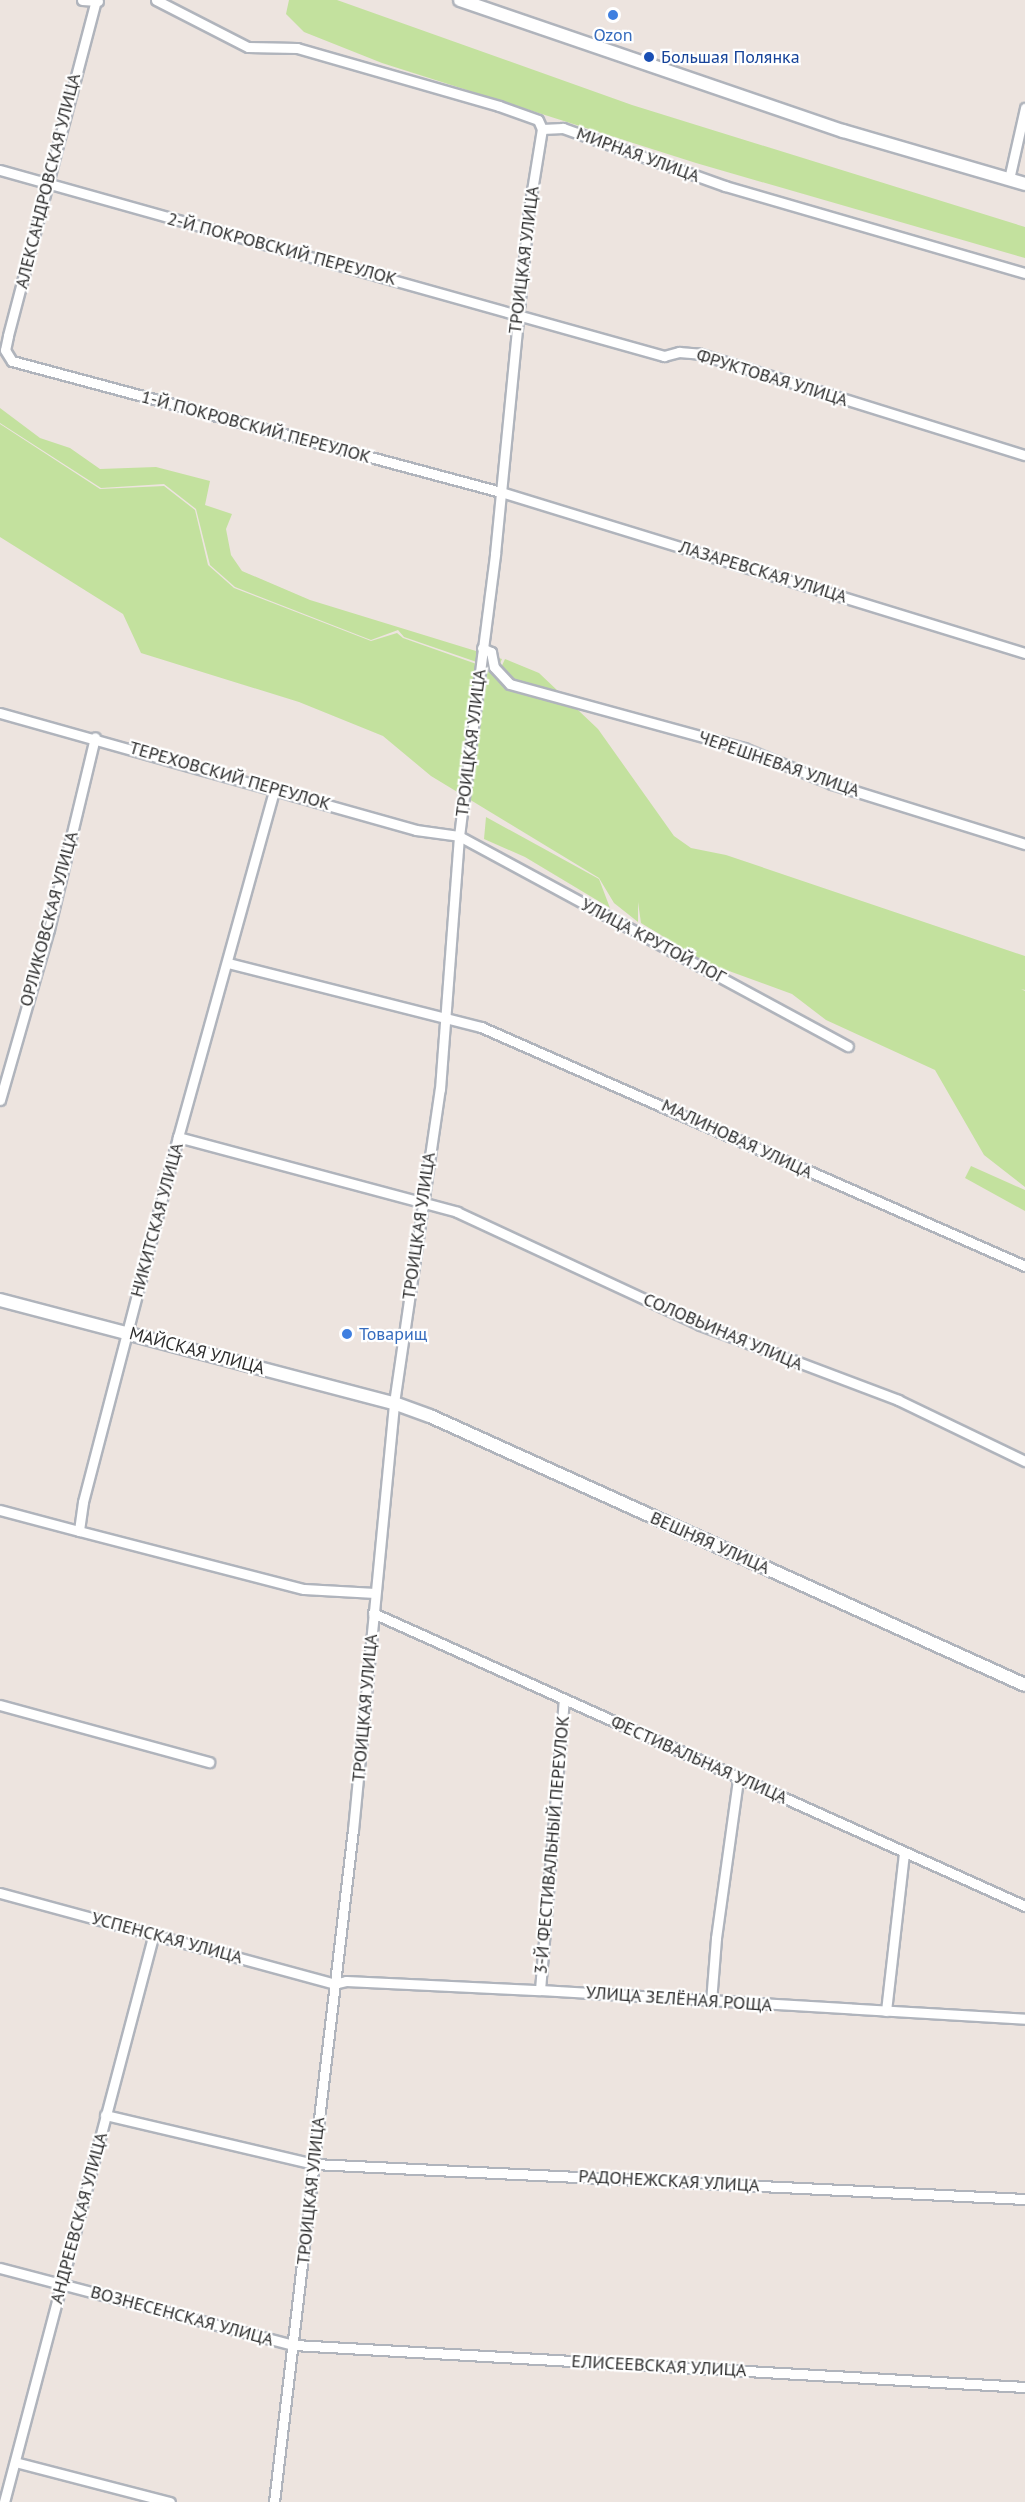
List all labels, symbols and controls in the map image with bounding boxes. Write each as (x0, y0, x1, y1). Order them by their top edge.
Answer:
marker: Ozon (606, 8, 620, 22)
place label: Ozon (593, 24, 633, 46)
place label: Большая Полянка (661, 46, 800, 68)
marker: Большая Полянка (642, 50, 656, 64)
street label: АЛЕКСАНДРОВСКАЯ УЛИЦА (11, 71, 85, 291)
street label: МИРНАЯ УЛИЦА (573, 123, 703, 187)
street label: ТРОИЦКАЯ УЛИЦА (504, 185, 544, 335)
street label: 2-Й ПОКРОВСКИЙ ПЕРЕУЛОК (165, 208, 399, 290)
street label: ФРУКТОВАЯ УЛИЦА (693, 345, 851, 411)
street label: 1-Й ПОКРОВСКИЙ ПЕРЕУЛОК (139, 386, 373, 468)
street label: ЛАЗАРЕВСКАЯ УЛИЦА (676, 536, 850, 608)
street label: ТРОИЦКАЯ УЛИЦА (451, 668, 491, 818)
street label: ЧЕРЕШНЕВАЯ УЛИЦА (695, 726, 863, 802)
street label: ТЕРЕХОВСКИЙ ПЕРЕУЛОК (127, 737, 333, 815)
street label: ОРЛИКОВСКАЯ УЛИЦА (15, 829, 83, 1009)
street label: УЛИЦА КРУТОЙ ЛОГ (577, 894, 729, 988)
street label: МАЛИНОВАЯ УЛИЦА (658, 1094, 816, 1184)
street label: НИКИТСКАЯ УЛИЦА (126, 1140, 188, 1300)
street label: ТРОИЦКАЯ УЛИЦА (398, 1151, 440, 1301)
street label: СОЛОВЬИНАЯ УЛИЦА (640, 1289, 806, 1375)
street label: МАЙСКАЯ УЛИЦА (127, 1322, 267, 1380)
place label: Товарищ (359, 1323, 427, 1345)
marker: Товарищ (340, 1327, 354, 1341)
street label: ВЕШНЯЯ УЛИЦА (647, 1507, 773, 1579)
street label: ТРОИЦКАЯ УЛИЦА (348, 1633, 382, 1783)
street label: ФЕСТИВАЛЬНАЯ УЛИЦА (607, 1711, 791, 1809)
street label: 3-Й ФЕСТИВАЛЬНЫЙ ПЕРЕУЛОК (530, 1715, 574, 1975)
street label: УСПЕНСКАЯ УЛИЦА (89, 1907, 245, 1969)
street label: УЛИЦА ЗЕЛЁНАЯ РОЩА (585, 1982, 773, 2016)
street label: ТРОИЦКАЯ УЛИЦА (292, 2116, 330, 2266)
street label: АНДРЕЕВСКАЯ УЛИЦА (46, 2130, 112, 2306)
street label: РАДОНЕЖСКАЯ УЛИЦА (578, 2165, 760, 2197)
street label: ВОЗНЕСЕНСКАЯ УЛИЦА (88, 2281, 276, 2351)
street label: ЕЛИСЕЕВСКАЯ УЛИЦА (571, 2351, 747, 2381)

